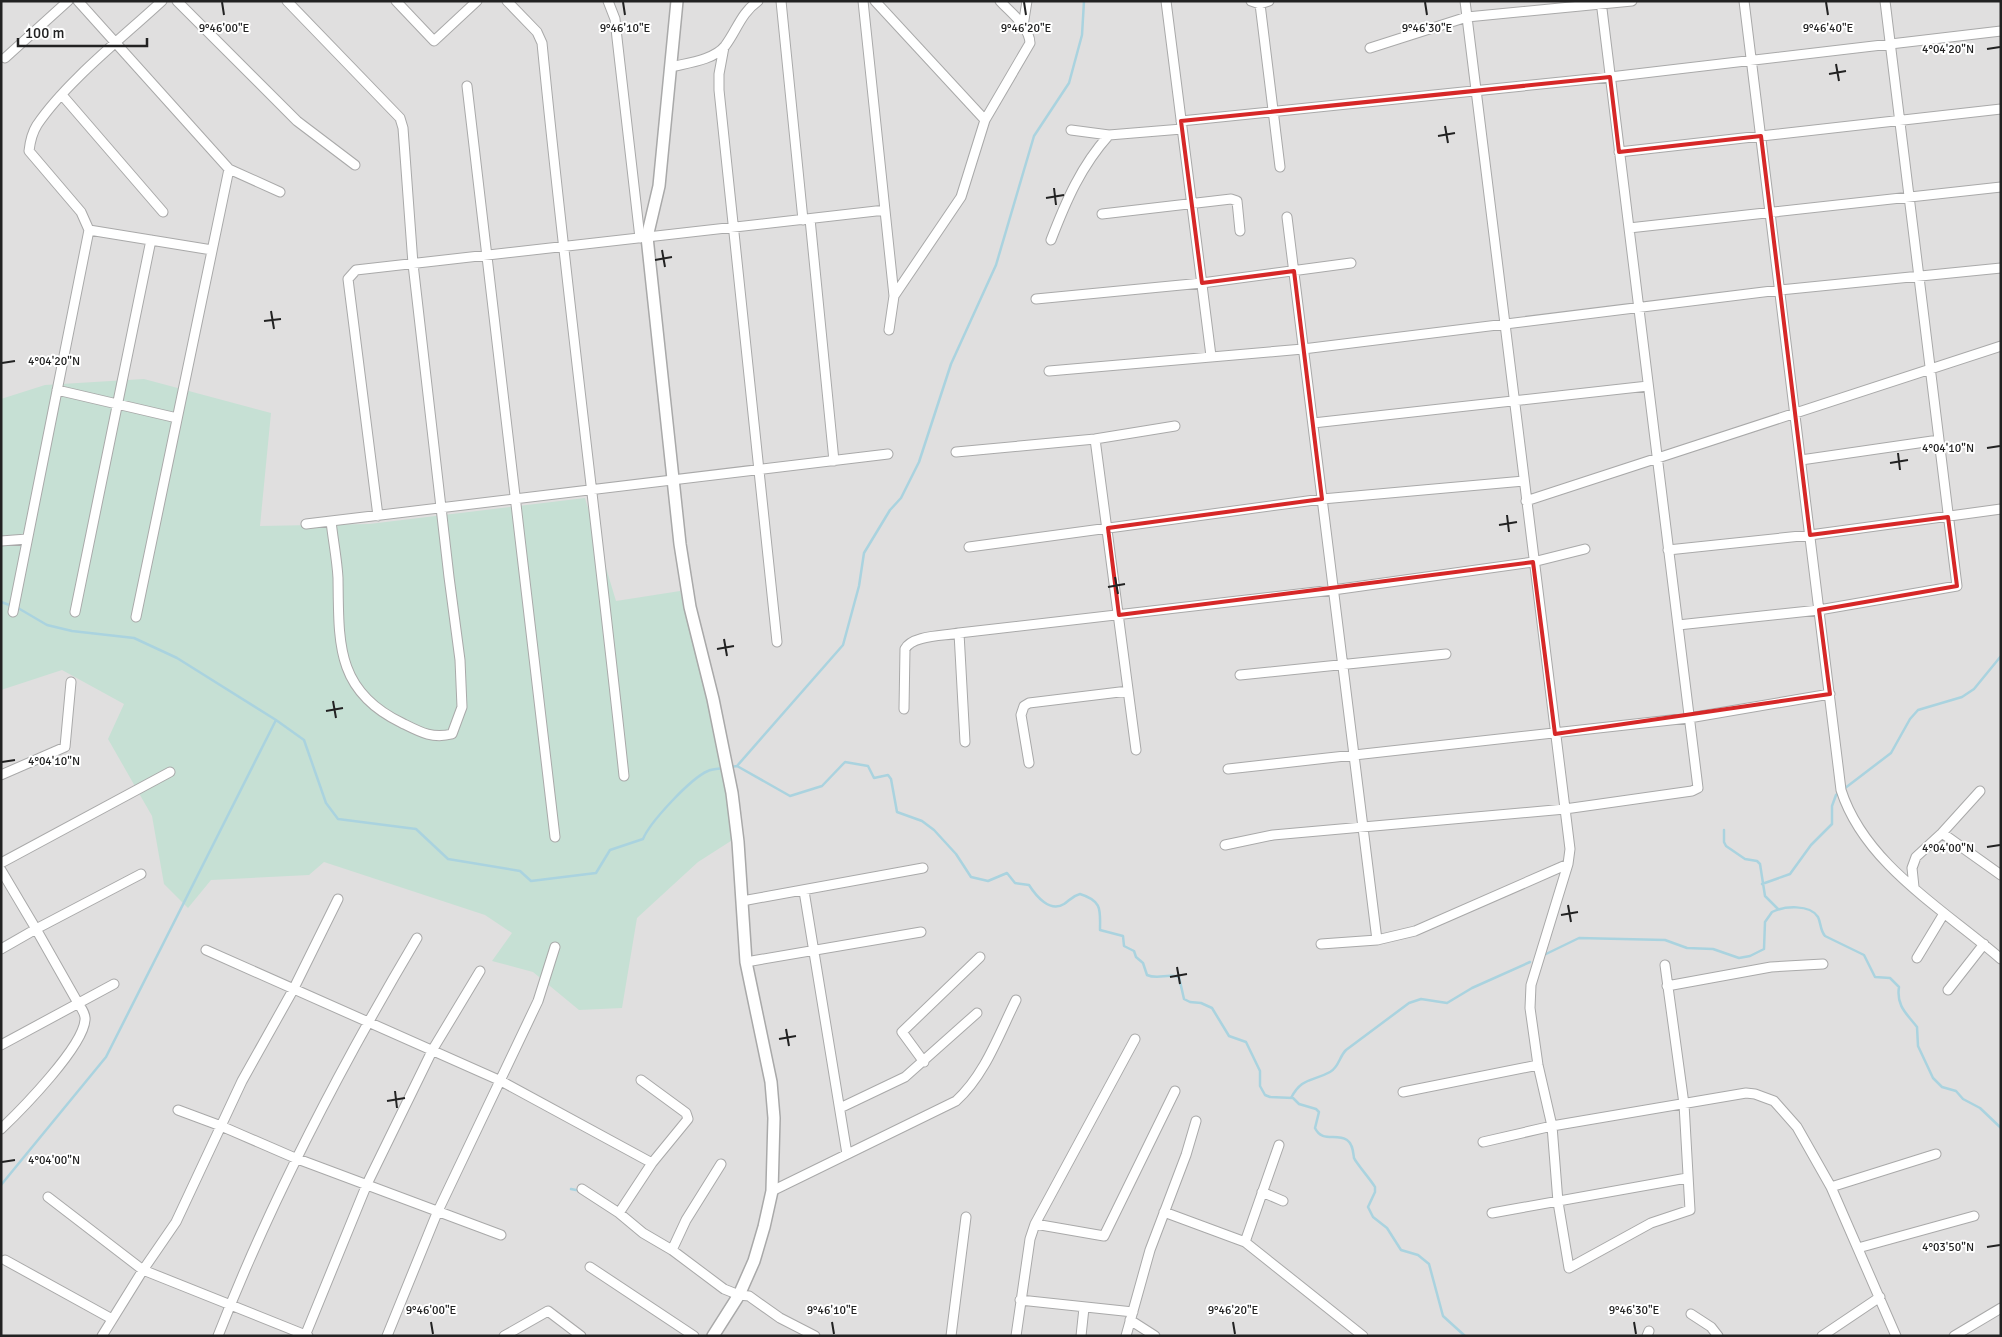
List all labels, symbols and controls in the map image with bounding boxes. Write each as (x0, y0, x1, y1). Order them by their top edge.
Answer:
scale bar (18, 15, 146, 47)
text: 9°46'00"E (199, 21, 250, 36)
text: 9°46'10"E (600, 21, 651, 36)
text: 9°46'20"E (1001, 21, 1052, 36)
text: 9°46'30"E (1402, 21, 1453, 36)
text: 9°46'40"E (1803, 21, 1854, 36)
text: 100 m (25, 24, 65, 42)
text: 4°04'20"N (1922, 42, 1974, 57)
text: 4°04'20"N (28, 354, 80, 369)
text: 4°04'10"N (1922, 441, 1974, 456)
text: 4°04'10"N (28, 754, 80, 769)
text: 4°04'00"N (1922, 841, 1974, 856)
text: 4°04'00"N (28, 1153, 80, 1168)
text: 4°03'50"N (1922, 1240, 1974, 1255)
text: 9°46'00"E (406, 1303, 457, 1318)
text: 9°46'10"E (807, 1303, 858, 1318)
text: 9°46'20"E (1208, 1303, 1259, 1318)
text: 9°46'30"E (1609, 1303, 1660, 1318)

